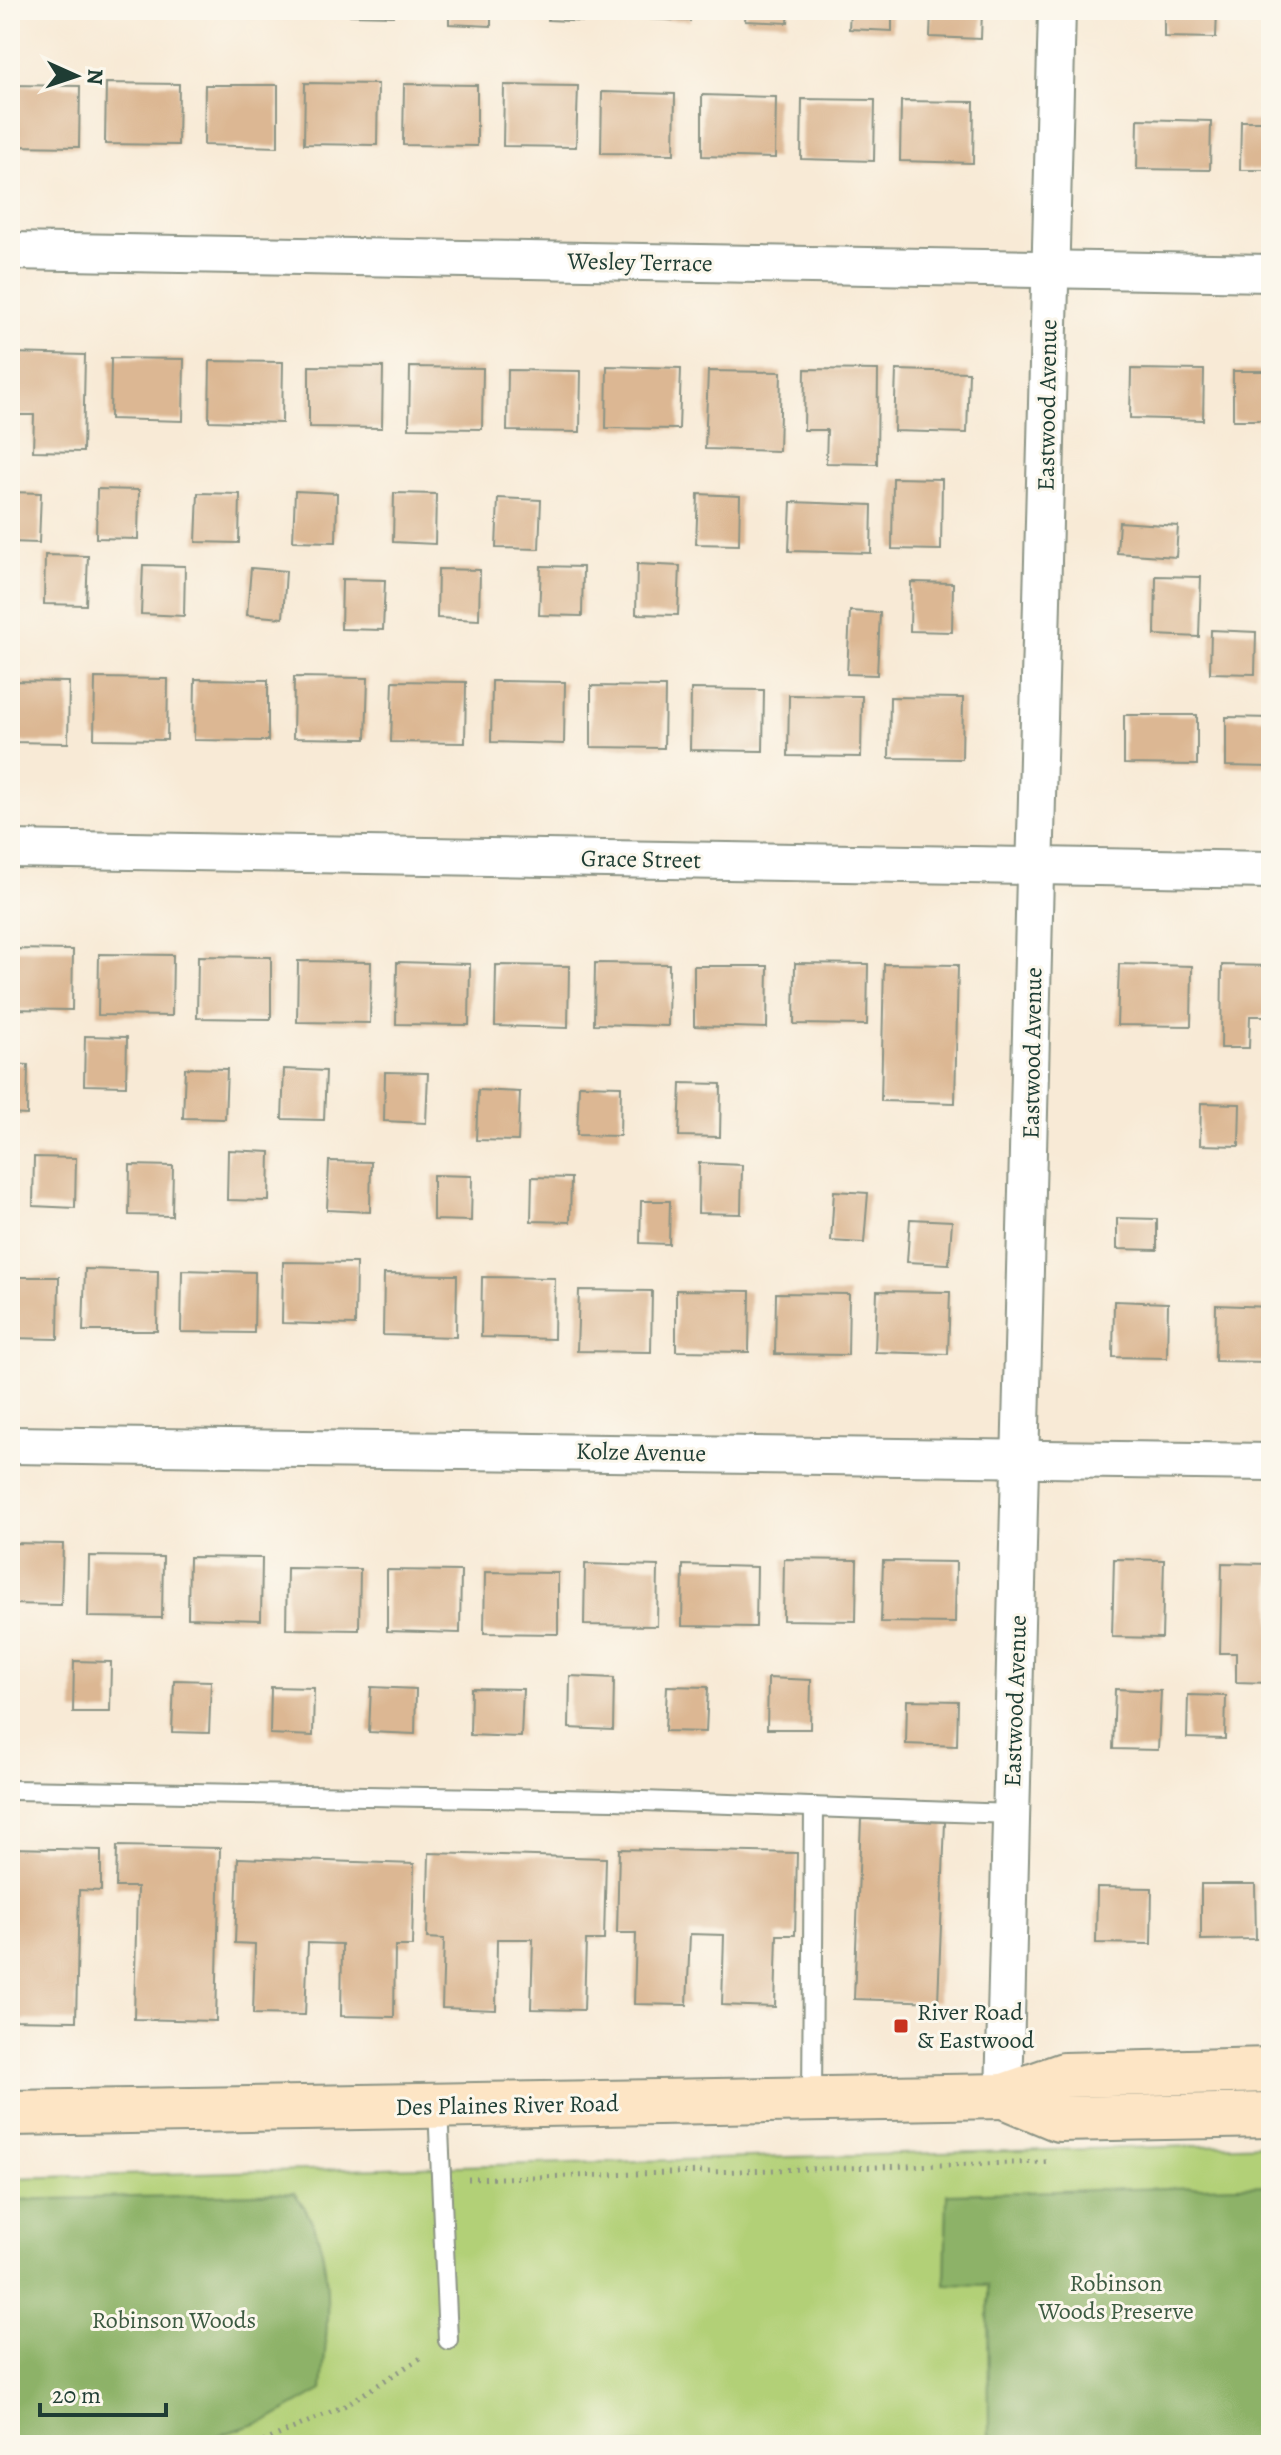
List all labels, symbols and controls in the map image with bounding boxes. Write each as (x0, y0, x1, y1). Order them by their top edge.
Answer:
north arrow (36, 36, 116, 116)
text: N (80, 68, 110, 86)
street label: Wesley Terrace (566, 245, 713, 279)
street label: Eastwood Avenue (1030, 319, 1064, 491)
street label: Grace Street (581, 842, 701, 876)
street label: Eastwood Avenue (1015, 967, 1049, 1139)
street label: Kolze Avenue (576, 1435, 706, 1469)
street label: Eastwood Avenue (996, 1614, 1034, 1788)
place label: River Road & Eastwood (917, 1996, 1034, 2056)
marker: River Road & Eastwood (892, 2017, 910, 2035)
street label: Des Plaines River Road (395, 2087, 619, 2123)
park label: Robinson Woods Preserve (1037, 2267, 1194, 2327)
park label: Robinson Woods (92, 2304, 256, 2336)
scale bar (40, 2367, 166, 2417)
text: 20 m (52, 2379, 101, 2411)

